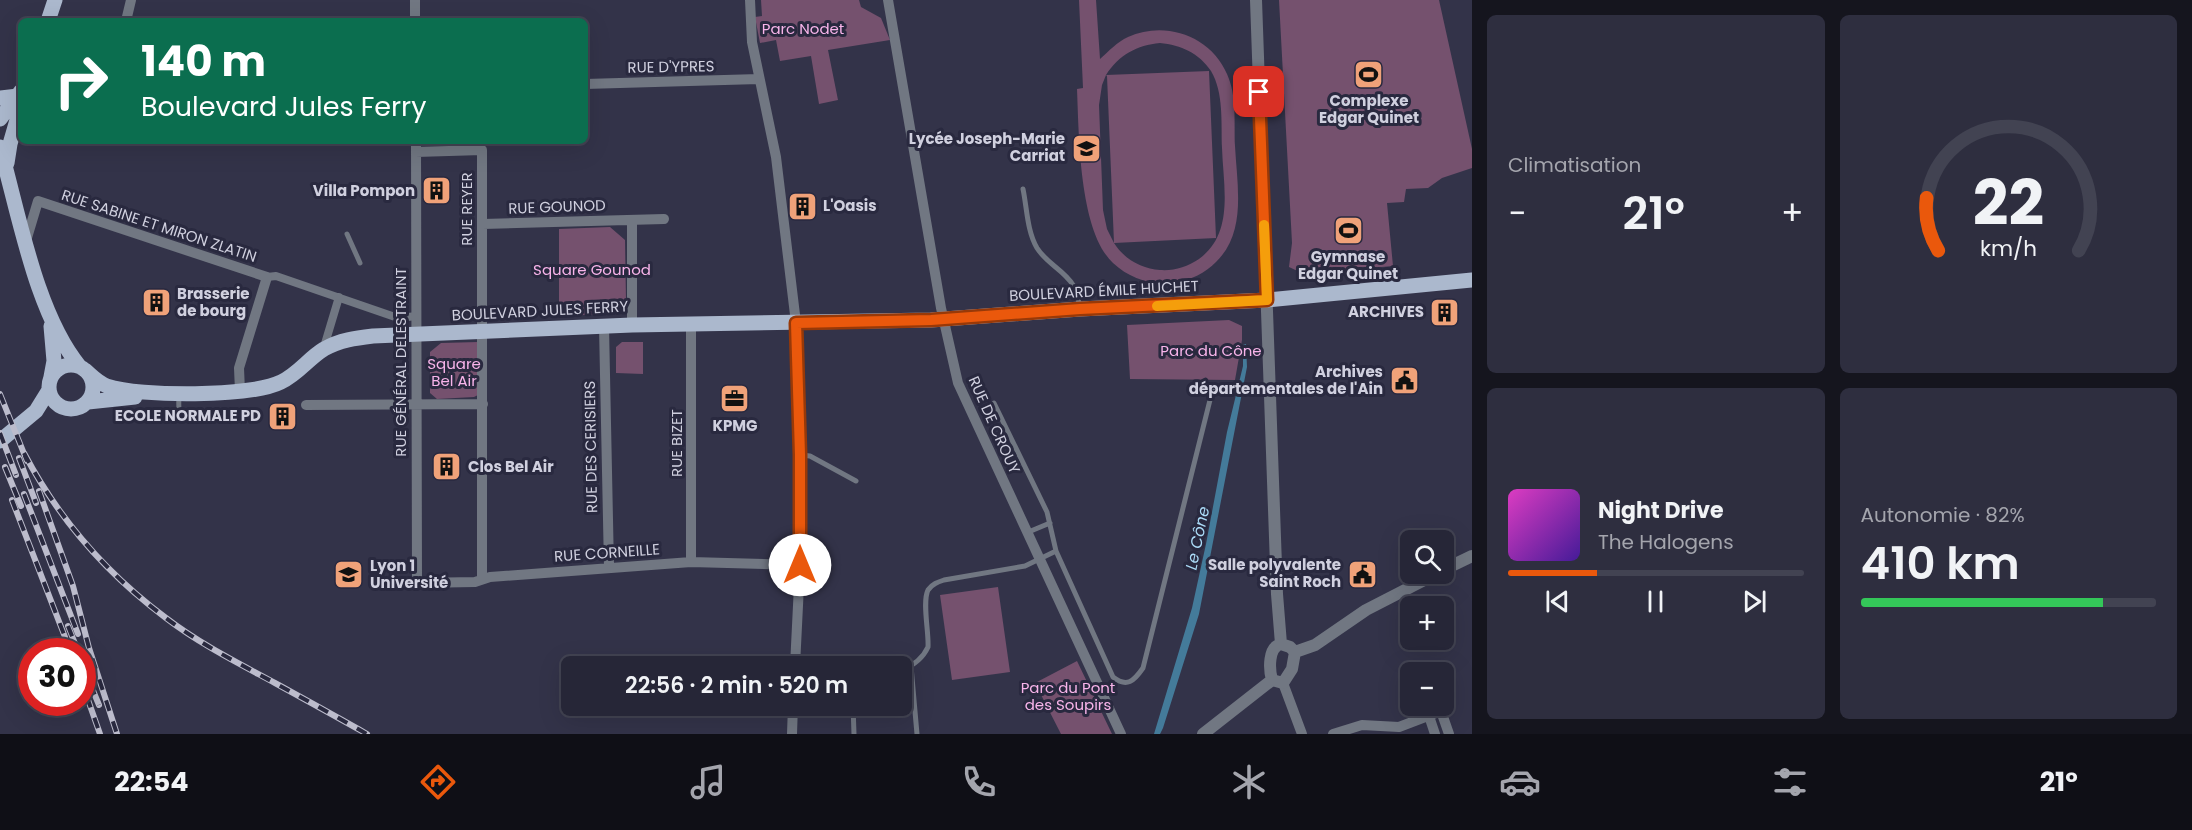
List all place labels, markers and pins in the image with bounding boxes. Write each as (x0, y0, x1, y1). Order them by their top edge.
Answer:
sports icon: Complexe Edgar Quinet (1353, 58, 1385, 90)
pin (1233, 66, 1284, 117)
place label: Complexe Edgar Quinet (1319, 90, 1419, 128)
place label: Lycée Joseph-Marie Carriat (909, 128, 1065, 166)
school or university icon: Lycée Joseph-Marie Carriat (1070, 132, 1102, 164)
building icon: Villa Pompon (420, 175, 452, 207)
place label: Villa Pompon (313, 180, 415, 201)
building icon: L'Oasis (786, 190, 818, 222)
place label: L'Oasis (823, 195, 877, 216)
sports icon: Gymnase Edgar Quinet (1332, 214, 1364, 246)
place label: Gymnase Edgar Quinet (1298, 246, 1398, 284)
place label: Brasserie de bourg (177, 283, 250, 321)
building icon: Brasserie de bourg (140, 287, 172, 319)
building icon: ARCHIVES (1429, 296, 1461, 328)
place label: ARCHIVES (1348, 301, 1424, 322)
place label: Archives départementales de l'Ain (1189, 361, 1383, 399)
public building icon: Archives départementales de l'Ain (1388, 365, 1420, 397)
office icon: KPMG (719, 383, 751, 415)
building icon: ECOLE NORMALE PD (266, 400, 298, 432)
place label: ECOLE NORMALE PD (115, 405, 261, 426)
place label: KPMG (712, 415, 758, 436)
building icon: Clos Bel Air (431, 451, 463, 483)
place label: Clos Bel Air (468, 456, 554, 477)
place label: Salle polyvalente Saint Roch (1208, 554, 1341, 592)
place label: Lyon 1 Université (370, 555, 448, 593)
public building icon: Salle polyvalente Saint Roch (1346, 558, 1378, 590)
school or university icon: Lyon 1 Université (333, 559, 365, 591)

